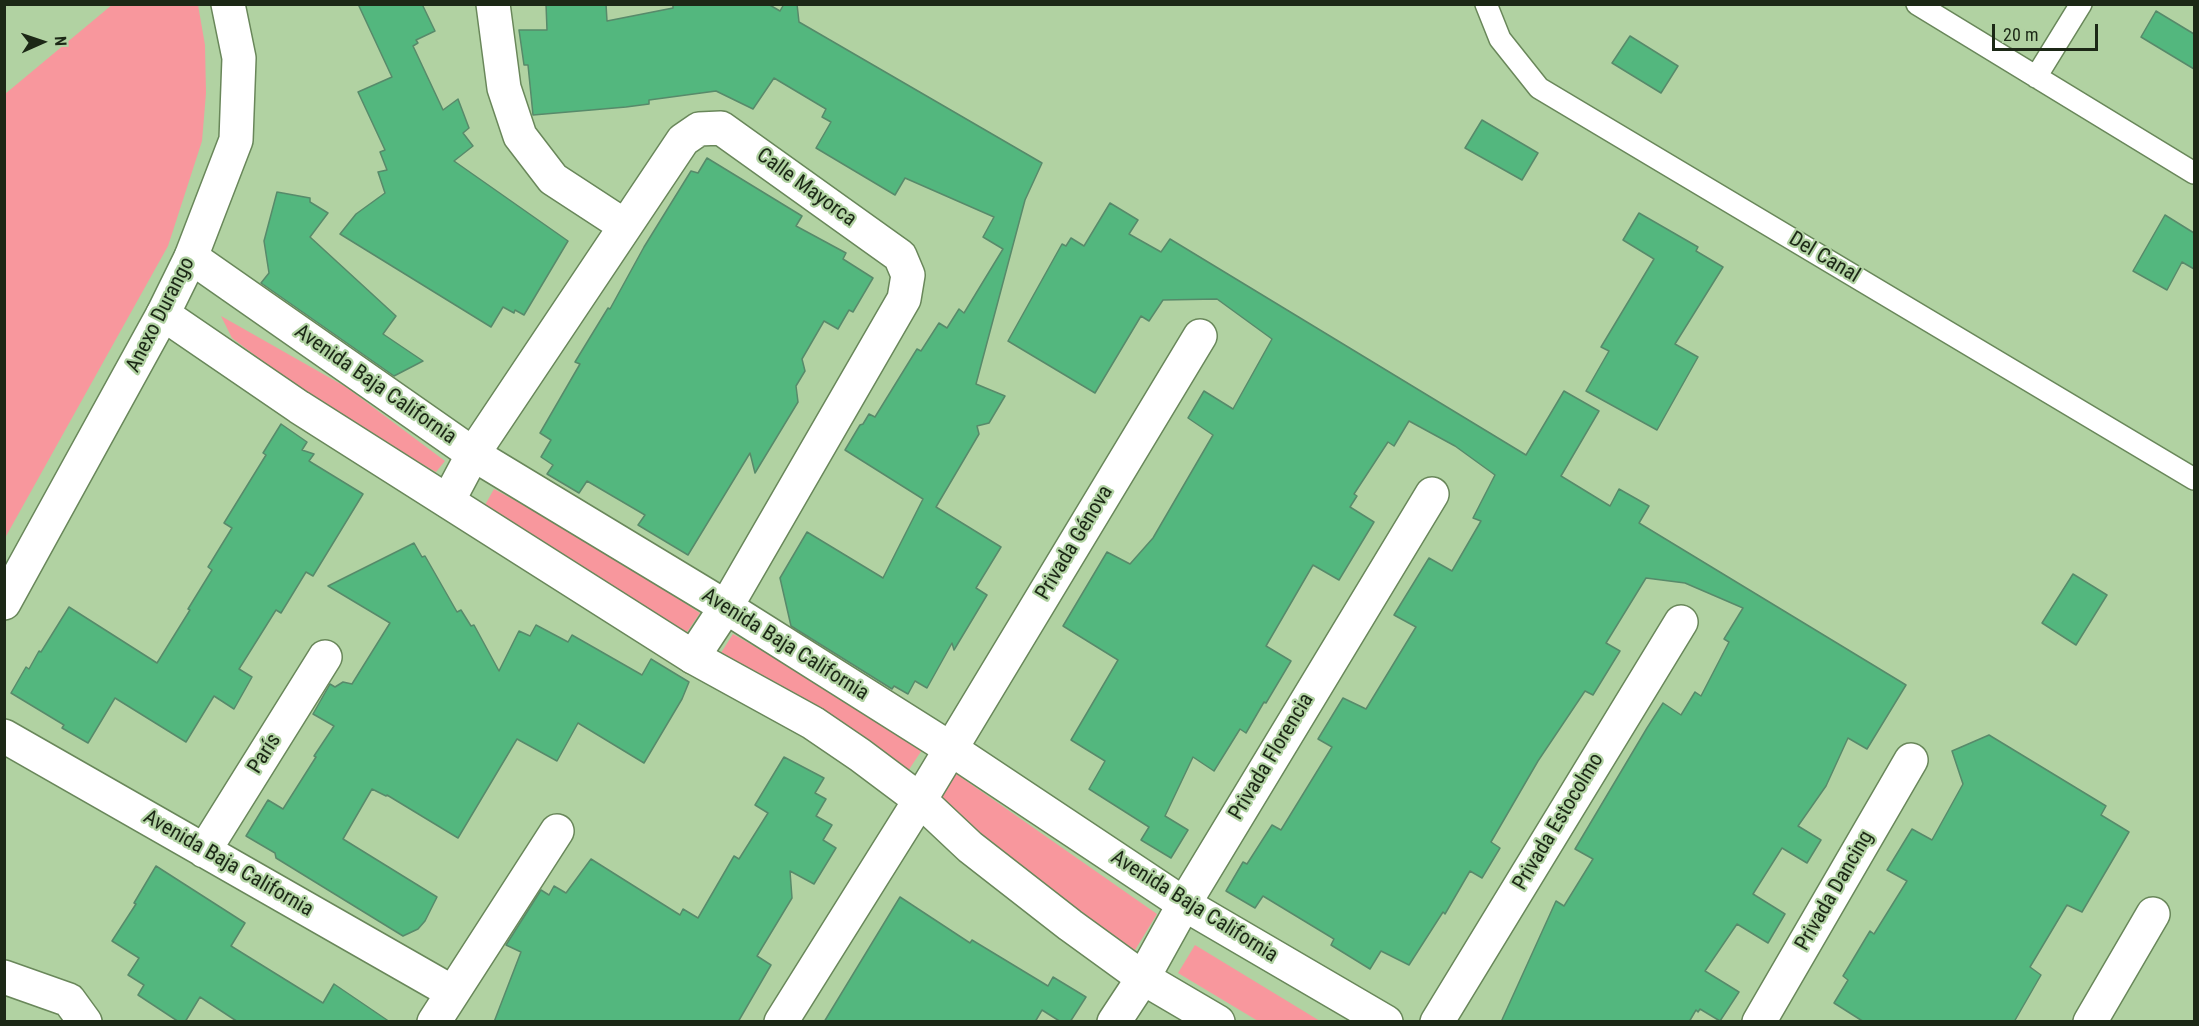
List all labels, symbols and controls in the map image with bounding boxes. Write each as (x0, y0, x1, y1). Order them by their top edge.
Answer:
north arrow (12, 12, 72, 72)
scale bar (1995, 12, 2102, 50)
text: 20 m (2003, 24, 2038, 45)
text: N (51, 36, 70, 46)
street label: Calle Mayorca (751, 143, 861, 233)
street label: Del Canal (1784, 227, 1864, 289)
street label: Anexo Durango (121, 253, 201, 377)
street label: Avenida Baja California (289, 320, 461, 450)
street label: Privada Génova (1031, 481, 1119, 605)
street label: Avenida Baja California (697, 583, 873, 707)
street label: Privada Florencia (1224, 689, 1320, 825)
street label: París (243, 729, 287, 779)
street label: Privada Estocolmo (1508, 749, 1610, 895)
street label: Avenida Baja California (139, 805, 317, 923)
street label: Privada Dancing (1791, 827, 1879, 955)
street label: Avenida Baja California (1106, 845, 1282, 969)

